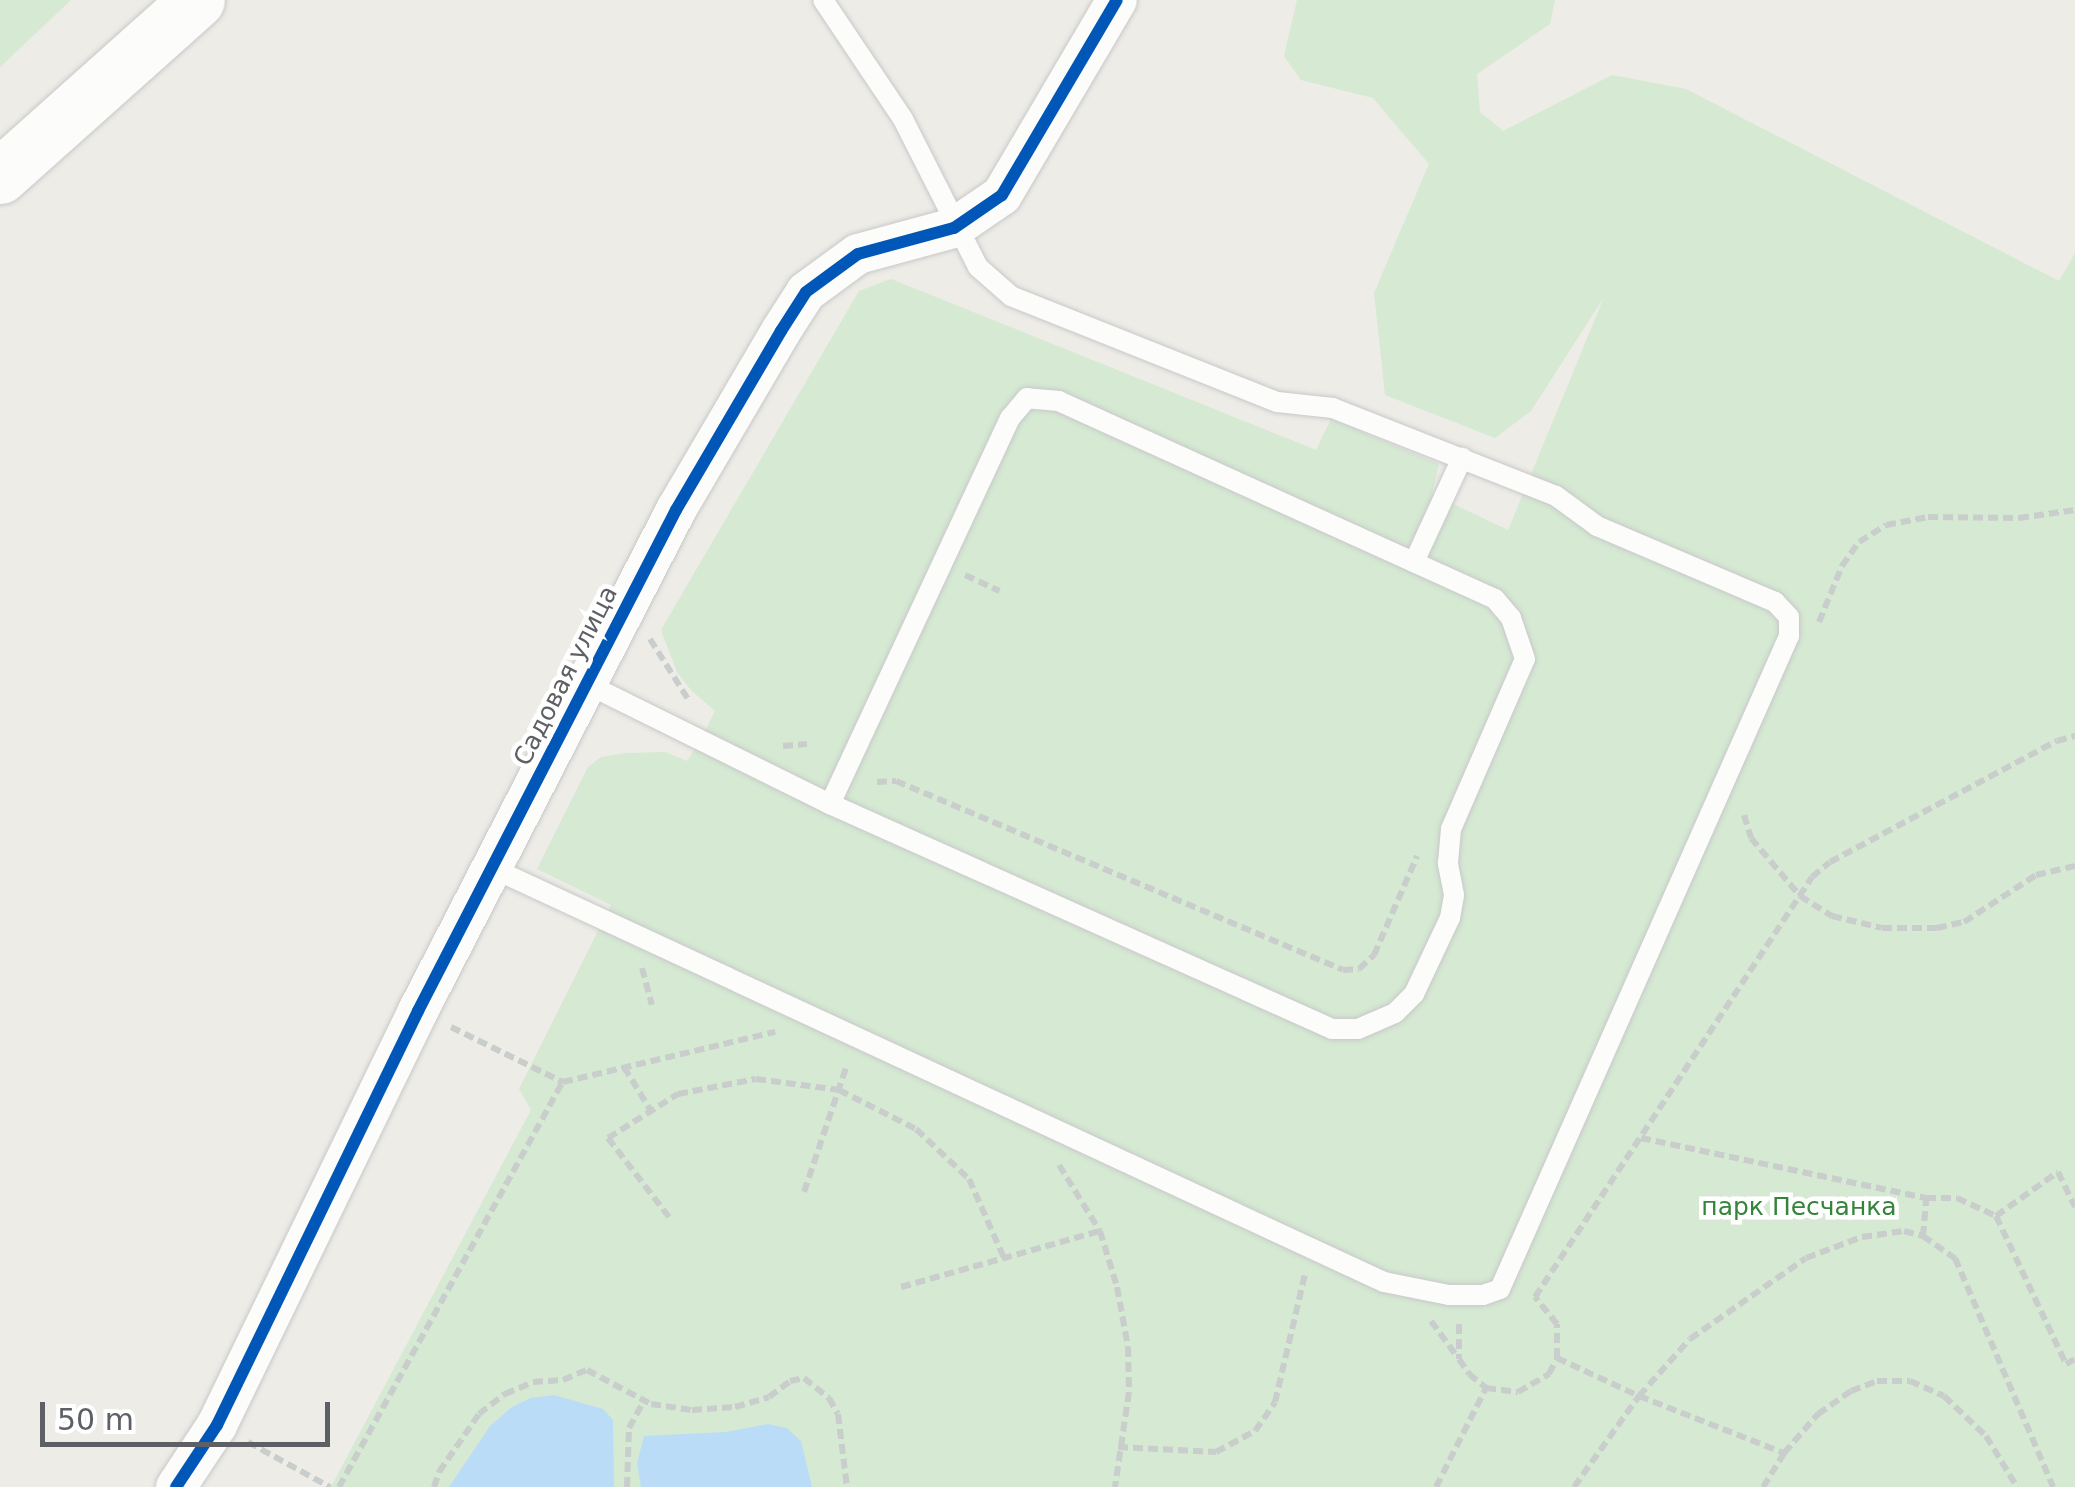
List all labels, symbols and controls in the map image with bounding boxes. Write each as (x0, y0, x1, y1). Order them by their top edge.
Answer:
street label: Садовая улица (508, 581, 624, 771)
park label: парк Песчанка (1701, 1192, 1897, 1222)
scale bar (45, 1382, 335, 1444)
text: 50 m (57, 1402, 134, 1437)

